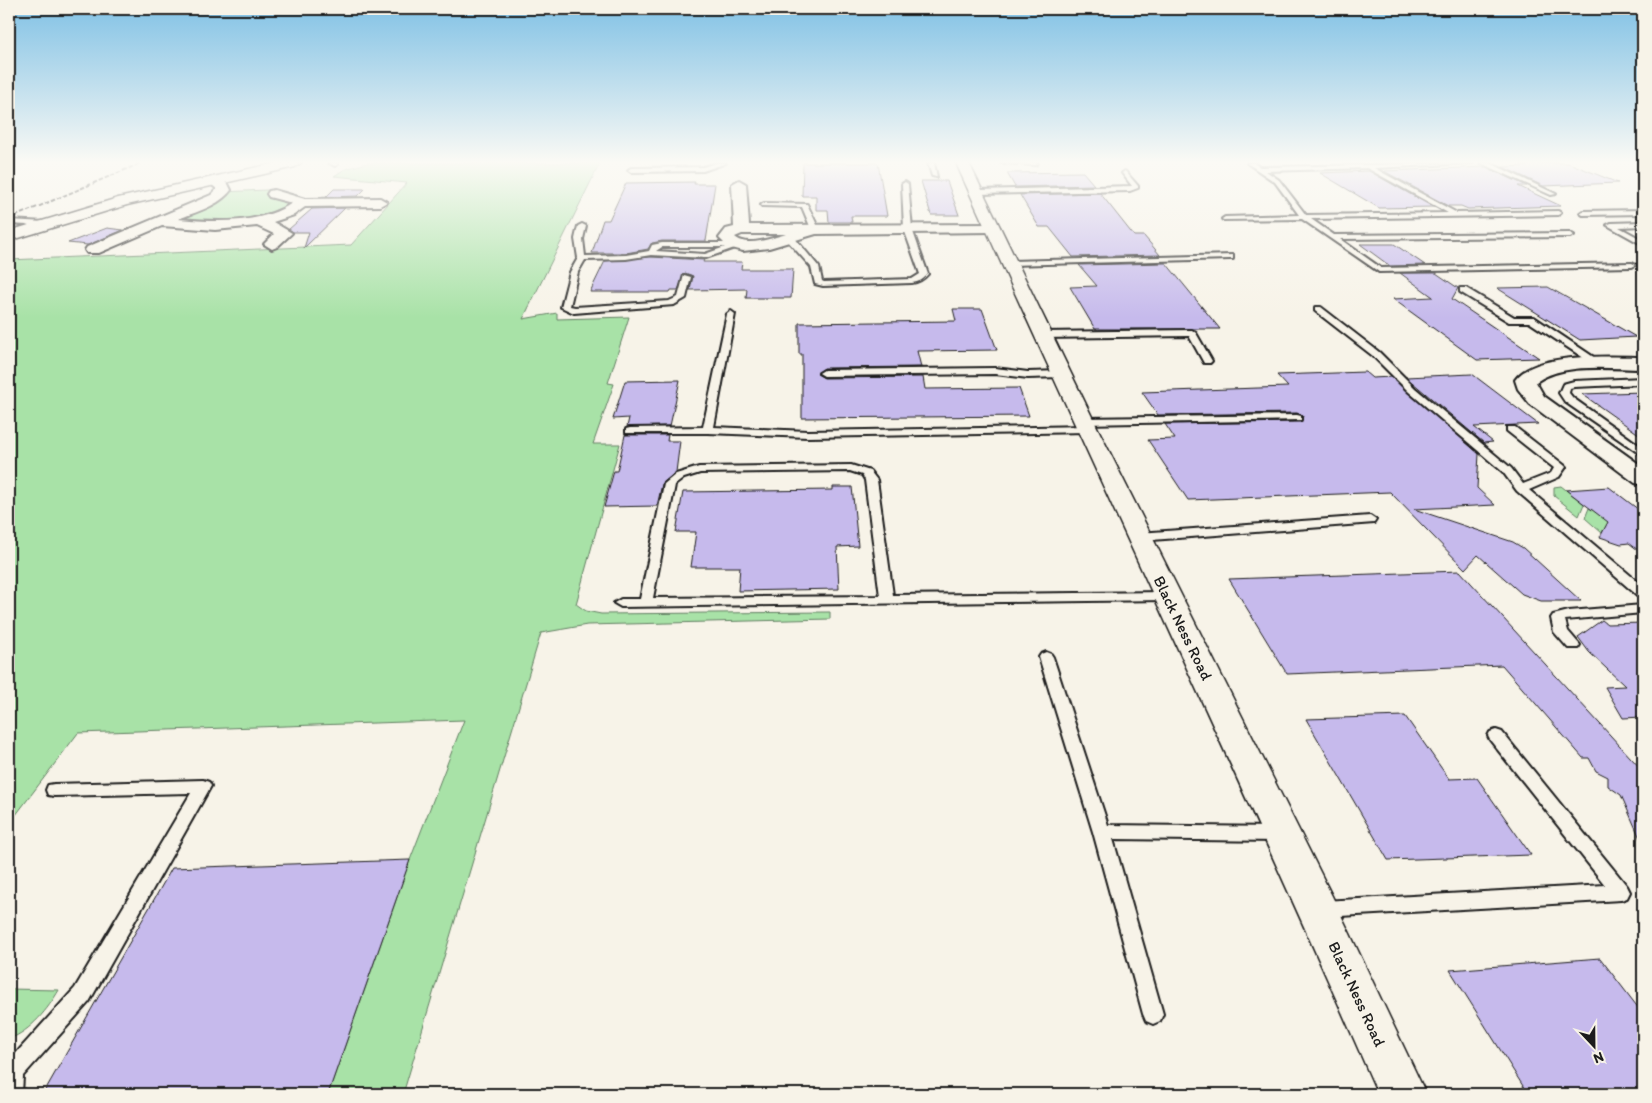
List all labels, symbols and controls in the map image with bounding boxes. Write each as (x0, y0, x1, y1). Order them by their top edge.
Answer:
street label: Black Ness Road (1150, 573, 1217, 683)
street label: Black Ness Road (1324, 938, 1390, 1050)
north arrow (1570, 1020, 1620, 1070)
text: N (1591, 1048, 1606, 1067)

